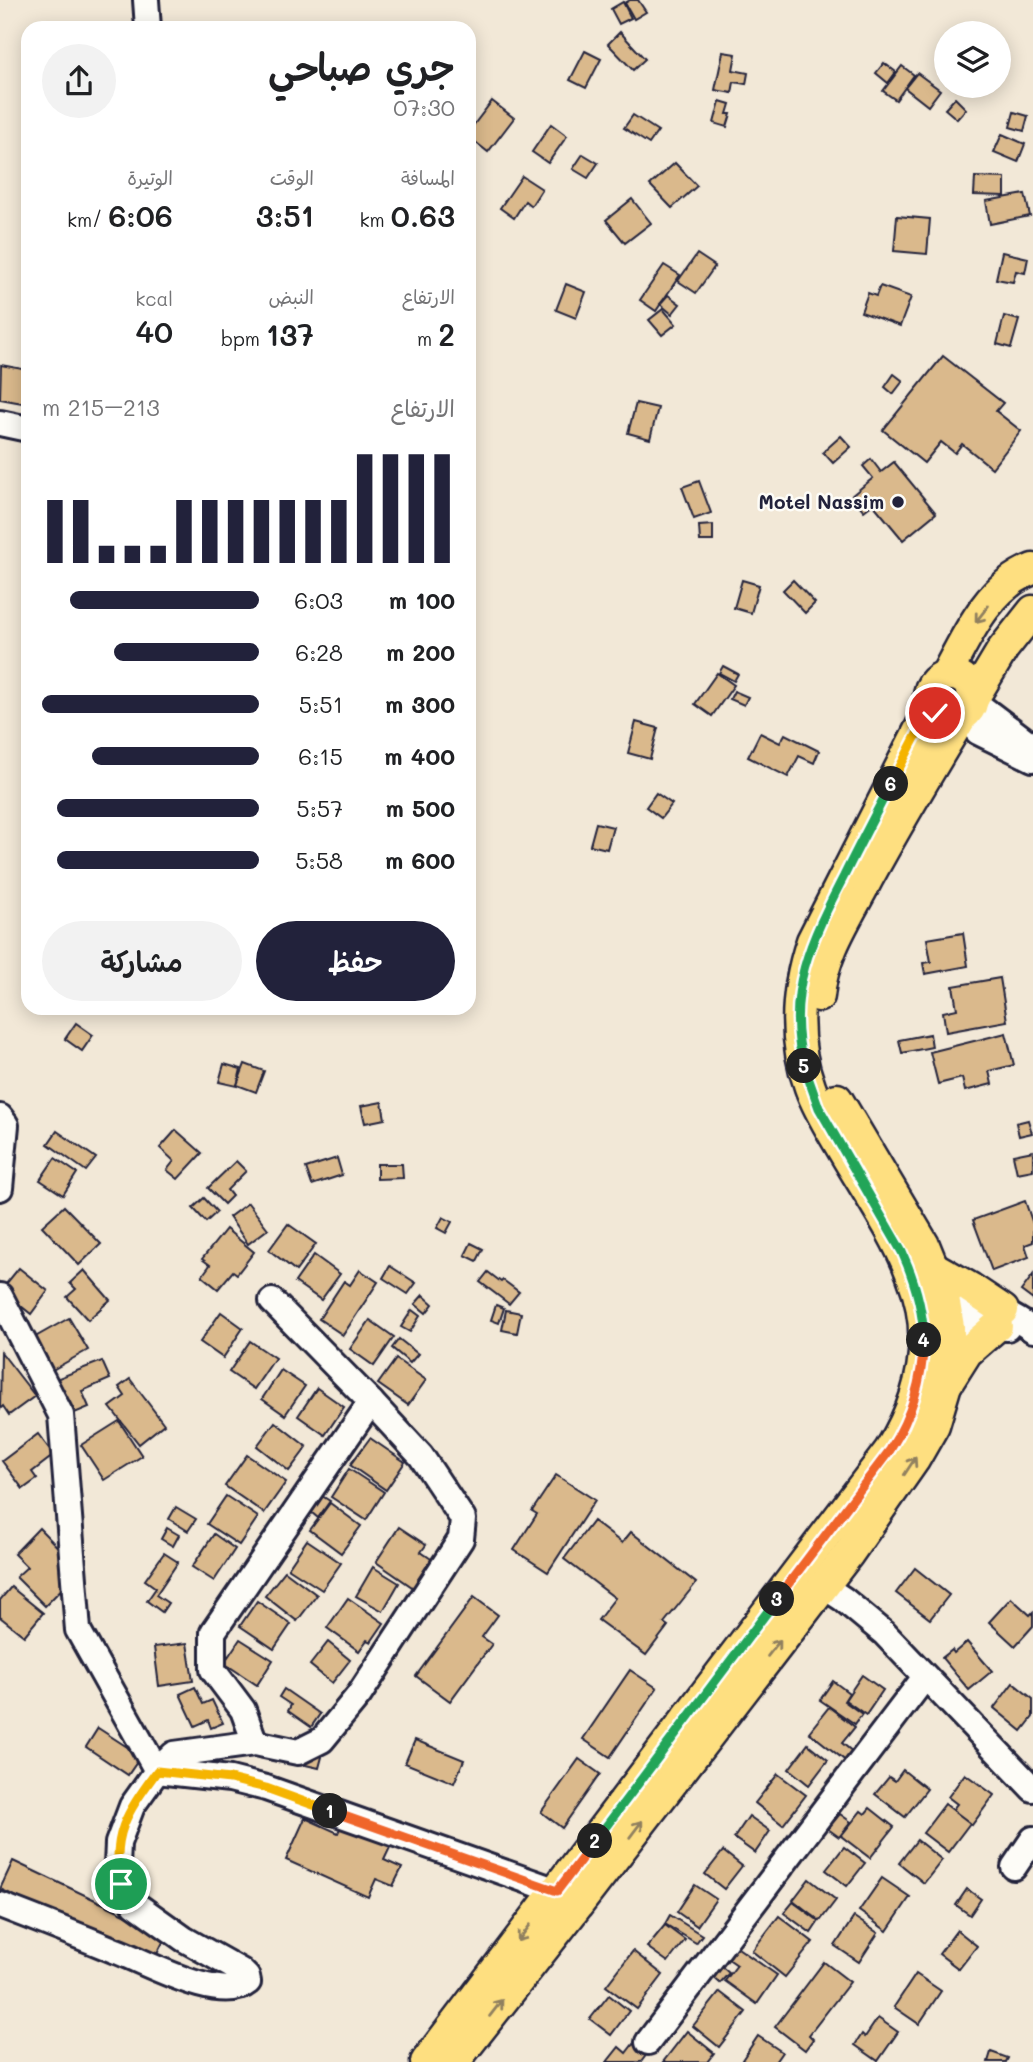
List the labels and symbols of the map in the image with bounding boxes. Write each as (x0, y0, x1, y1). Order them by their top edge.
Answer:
place label: Motel Nassim (759, 489, 884, 514)
marker: Motel Nassim (890, 494, 906, 510)
one-way arrow (975, 604, 990, 622)
pin (905, 683, 965, 743)
pin: 6 (874, 766, 908, 802)
pin: 5 (786, 1048, 822, 1084)
pin: 4 (906, 1322, 942, 1358)
one-way arrow (903, 1457, 917, 1476)
pin: 3 (760, 1582, 794, 1616)
one-way arrow (767, 1640, 782, 1658)
pin: 1 (312, 1794, 348, 1828)
one-way arrow (629, 1820, 644, 1839)
pin: 2 (578, 1824, 612, 1858)
pin (91, 1854, 151, 1914)
one-way arrow (517, 1923, 532, 1942)
one-way arrow (489, 2000, 504, 2018)

